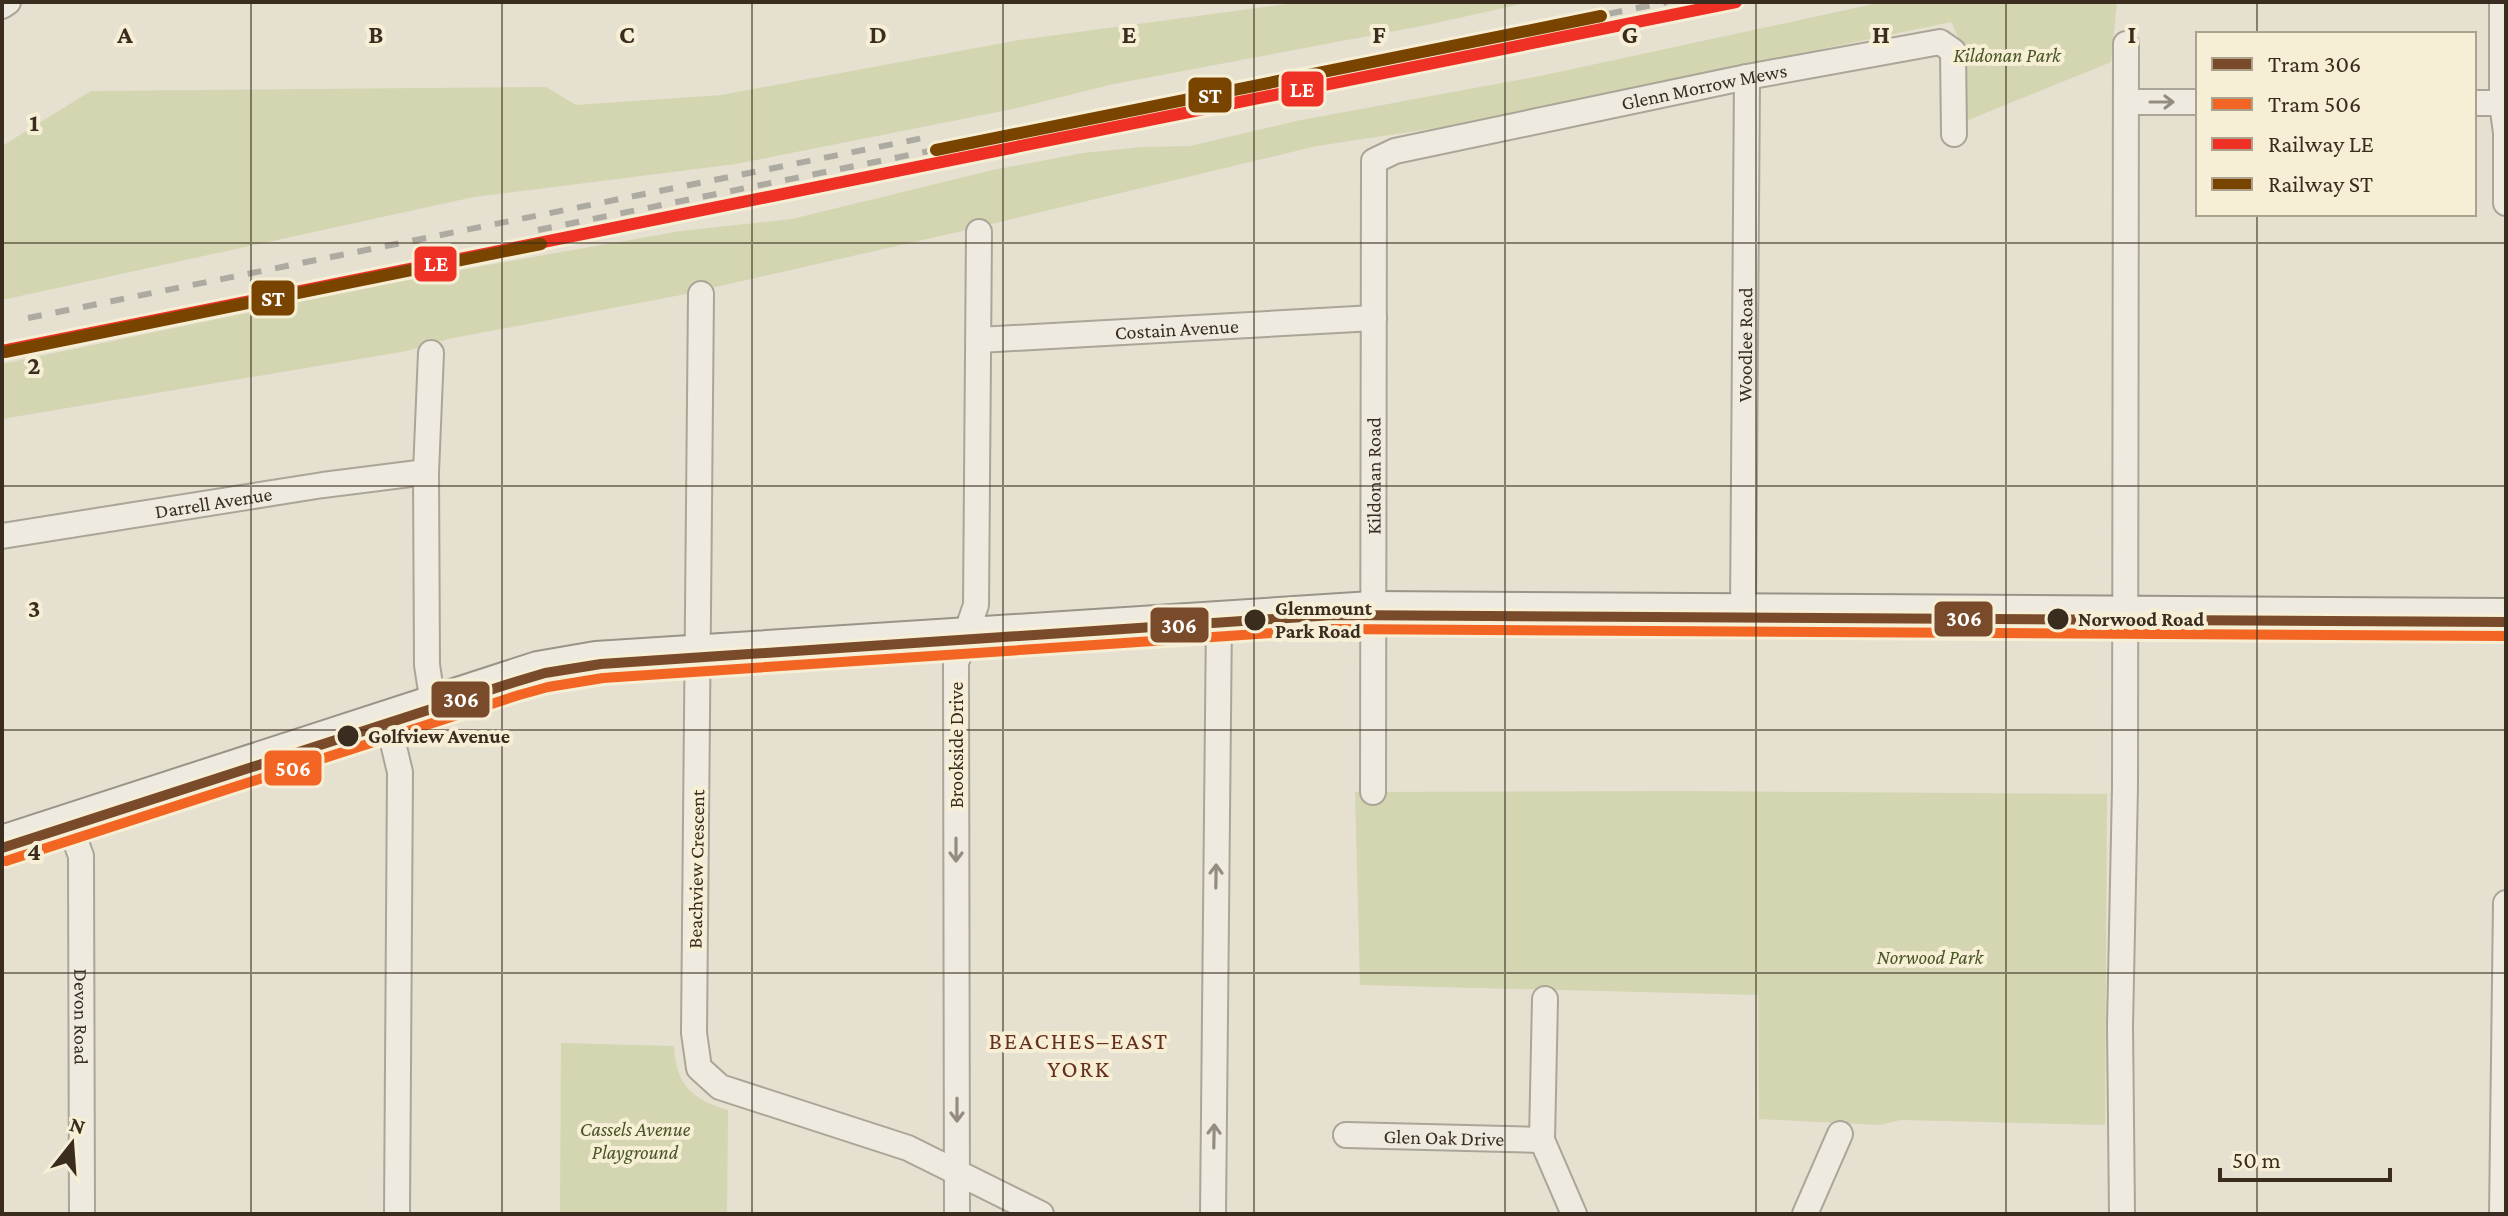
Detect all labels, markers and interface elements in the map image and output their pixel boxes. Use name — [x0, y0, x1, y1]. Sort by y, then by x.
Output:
text: A — [116, 20, 133, 49]
text: B — [368, 20, 384, 49]
text: C — [619, 20, 635, 49]
text: D — [869, 20, 887, 49]
text: E — [1122, 20, 1137, 49]
text: F — [1372, 20, 1386, 49]
text: G — [1622, 20, 1638, 49]
text: H — [1872, 20, 1890, 49]
text: I — [2128, 20, 2136, 49]
legend — [2196, 32, 2476, 216]
park label: Kildonan Park — [1953, 44, 2062, 66]
text: Tram 306 — [2268, 50, 2361, 77]
street label: Glenn Morrow Mews — [1619, 59, 1789, 114]
line badge: LE — [1280, 70, 1325, 108]
line badge: ST — [1187, 76, 1233, 114]
text: LE — [1290, 77, 1315, 102]
text: ST — [1198, 83, 1222, 108]
text: Tram 506 — [2268, 90, 2361, 117]
one-way arrow — [2148, 94, 2175, 110]
text: 1 — [29, 108, 39, 137]
text: Railway LE — [2268, 130, 2374, 157]
text: Railway ST — [2268, 170, 2373, 197]
line badge: LE — [413, 245, 458, 283]
text: LE — [424, 251, 449, 276]
line badge: ST — [250, 279, 296, 317]
text: ST — [261, 286, 285, 311]
street label: Woodlee Road — [1734, 287, 1756, 403]
street label: Costain Avenue — [1114, 315, 1239, 343]
text: 2 — [27, 351, 41, 380]
street label: Kildonan Road — [1362, 417, 1385, 535]
street label: Darrell Avenue — [153, 482, 274, 523]
text: 3 — [28, 594, 40, 623]
place label: Glenmount Park Road — [1275, 597, 1373, 642]
line badge: 306 — [1933, 600, 1994, 638]
line badge: 306 — [1149, 606, 1210, 644]
text: 306 — [1946, 606, 1982, 631]
marker: Norwood Road — [2045, 606, 2071, 632]
marker: Glenmount Park Road — [1242, 607, 1268, 633]
place label: Norwood Road — [2078, 608, 2204, 630]
text: 306 — [1161, 613, 1197, 638]
line badge: 306 — [430, 680, 491, 719]
street label: Brookside Drive — [945, 682, 967, 808]
text: 306 — [443, 687, 479, 712]
marker: Golfview Avenue — [335, 723, 361, 749]
place label: Golfview Avenue — [368, 725, 510, 747]
line badge: 506 — [263, 749, 323, 787]
text: 506 — [275, 756, 311, 781]
street label: Beachview Crescent — [684, 789, 708, 949]
one-way arrow — [948, 836, 964, 863]
text: 4 — [27, 837, 41, 866]
one-way arrow — [1208, 863, 1224, 890]
park label: Norwood Park — [1877, 946, 1985, 968]
street label: Devon Road — [70, 969, 93, 1065]
district label: BEACHES–EAST YORK — [989, 1027, 1169, 1082]
one-way arrow — [949, 1096, 965, 1123]
north arrow — [32, 1104, 112, 1184]
text: N — [67, 1111, 89, 1139]
park label: Cassels Avenue Playground — [580, 1118, 691, 1164]
one-way arrow — [1206, 1123, 1222, 1150]
street label: Glen Oak Drive — [1383, 1125, 1505, 1150]
scale bar — [2220, 1132, 2390, 1182]
text: 50 m — [2232, 1146, 2281, 1173]

